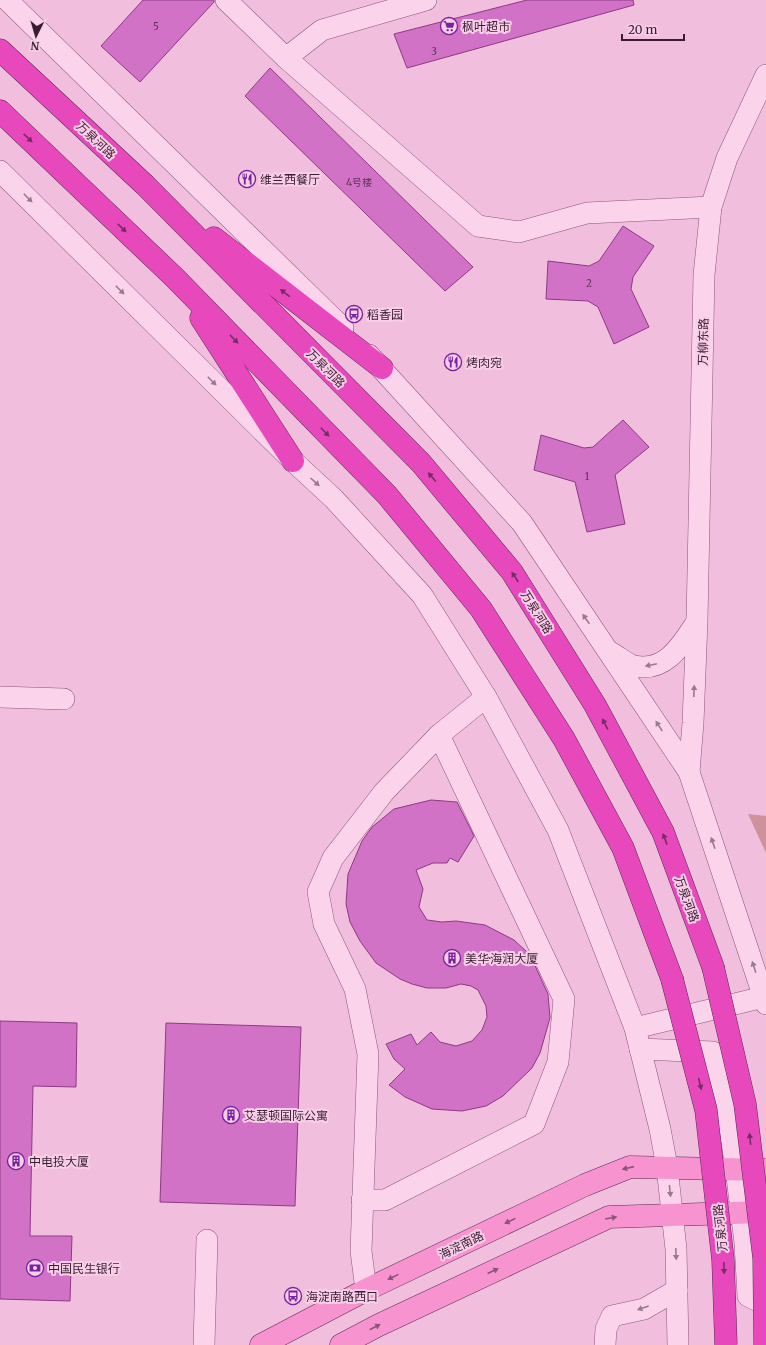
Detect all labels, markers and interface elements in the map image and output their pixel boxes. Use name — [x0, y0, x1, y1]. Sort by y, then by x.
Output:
north arrow — [16, 16, 56, 56]
supermarket icon: 枫叶超市 — [439, 16, 459, 36]
scale bar — [622, 16, 684, 42]
place label: 枫叶超市 — [462, 19, 510, 34]
house number: 5 — [153, 20, 159, 33]
text: 20 m — [628, 22, 657, 37]
text: N — [30, 39, 40, 53]
house number: 3 — [431, 45, 437, 58]
street label: 万泉河路 — [73, 118, 119, 162]
one-way arrow — [23, 133, 33, 143]
restaurant icon: 维兰西餐厅 — [237, 169, 257, 189]
place label: 维兰西餐厅 — [260, 172, 320, 187]
house number: 4号楼 — [346, 176, 372, 189]
one-way arrow — [23, 193, 33, 203]
one-way arrow — [117, 223, 127, 233]
house number: 2 — [586, 277, 592, 290]
one-way arrow — [115, 285, 125, 295]
one-way arrow — [279, 289, 290, 298]
bus stop icon: 稻香园 — [344, 304, 364, 324]
place label: 稻香园 — [367, 307, 403, 322]
street label: 万柳东路 — [695, 318, 711, 366]
one-way arrow — [229, 334, 239, 344]
street label: 万泉河路 — [304, 346, 348, 390]
restaurant icon: 烤肉宛 — [443, 352, 463, 372]
place label: 烤肉宛 — [466, 355, 502, 370]
one-way arrow — [207, 377, 217, 386]
one-way arrow — [320, 427, 330, 437]
house number: 1 — [585, 470, 590, 483]
one-way arrow — [428, 472, 437, 482]
one-way arrow — [311, 477, 320, 486]
one-way arrow — [511, 572, 519, 582]
street label: 万泉河路 — [518, 588, 556, 636]
one-way arrow — [582, 613, 590, 624]
one-way arrow — [645, 662, 657, 668]
one-way arrow — [691, 684, 697, 697]
one-way arrow — [602, 718, 608, 730]
one-way arrow — [655, 721, 663, 732]
one-way arrow — [662, 832, 668, 844]
one-way arrow — [710, 837, 716, 849]
street label: 万泉河路 — [672, 874, 702, 924]
building icon: 美华·海润大厦 — [442, 948, 462, 968]
place label: 美华·海润大厦 — [465, 951, 538, 966]
one-way arrow — [751, 960, 757, 972]
one-way arrow — [697, 1078, 703, 1091]
building icon: 艾瑟顿国际公寓 — [221, 1105, 241, 1125]
place label: 艾瑟顿国际公寓 — [244, 1108, 328, 1123]
one-way arrow — [746, 1133, 753, 1145]
building icon: 中电投大厦 — [6, 1151, 26, 1171]
place label: 中电投大厦 — [29, 1154, 89, 1169]
one-way arrow — [622, 1166, 635, 1172]
one-way arrow — [666, 1185, 673, 1197]
street label: 万泉河路 — [710, 1203, 730, 1253]
one-way arrow — [605, 1215, 617, 1221]
one-way arrow — [504, 1218, 516, 1224]
street label: 海淀南路 — [436, 1228, 486, 1262]
one-way arrow — [673, 1248, 679, 1261]
bank icon: 中国民生银行 — [25, 1258, 45, 1278]
place label: 中国民生银行 — [48, 1261, 120, 1276]
one-way arrow — [720, 1262, 727, 1274]
one-way arrow — [487, 1268, 499, 1274]
one-way arrow — [387, 1274, 399, 1280]
bus stop icon: 海淀南路西口 — [283, 1286, 303, 1306]
place label: 海淀南路西口 — [306, 1289, 378, 1304]
one-way arrow — [636, 1306, 648, 1312]
one-way arrow — [370, 1324, 381, 1330]

